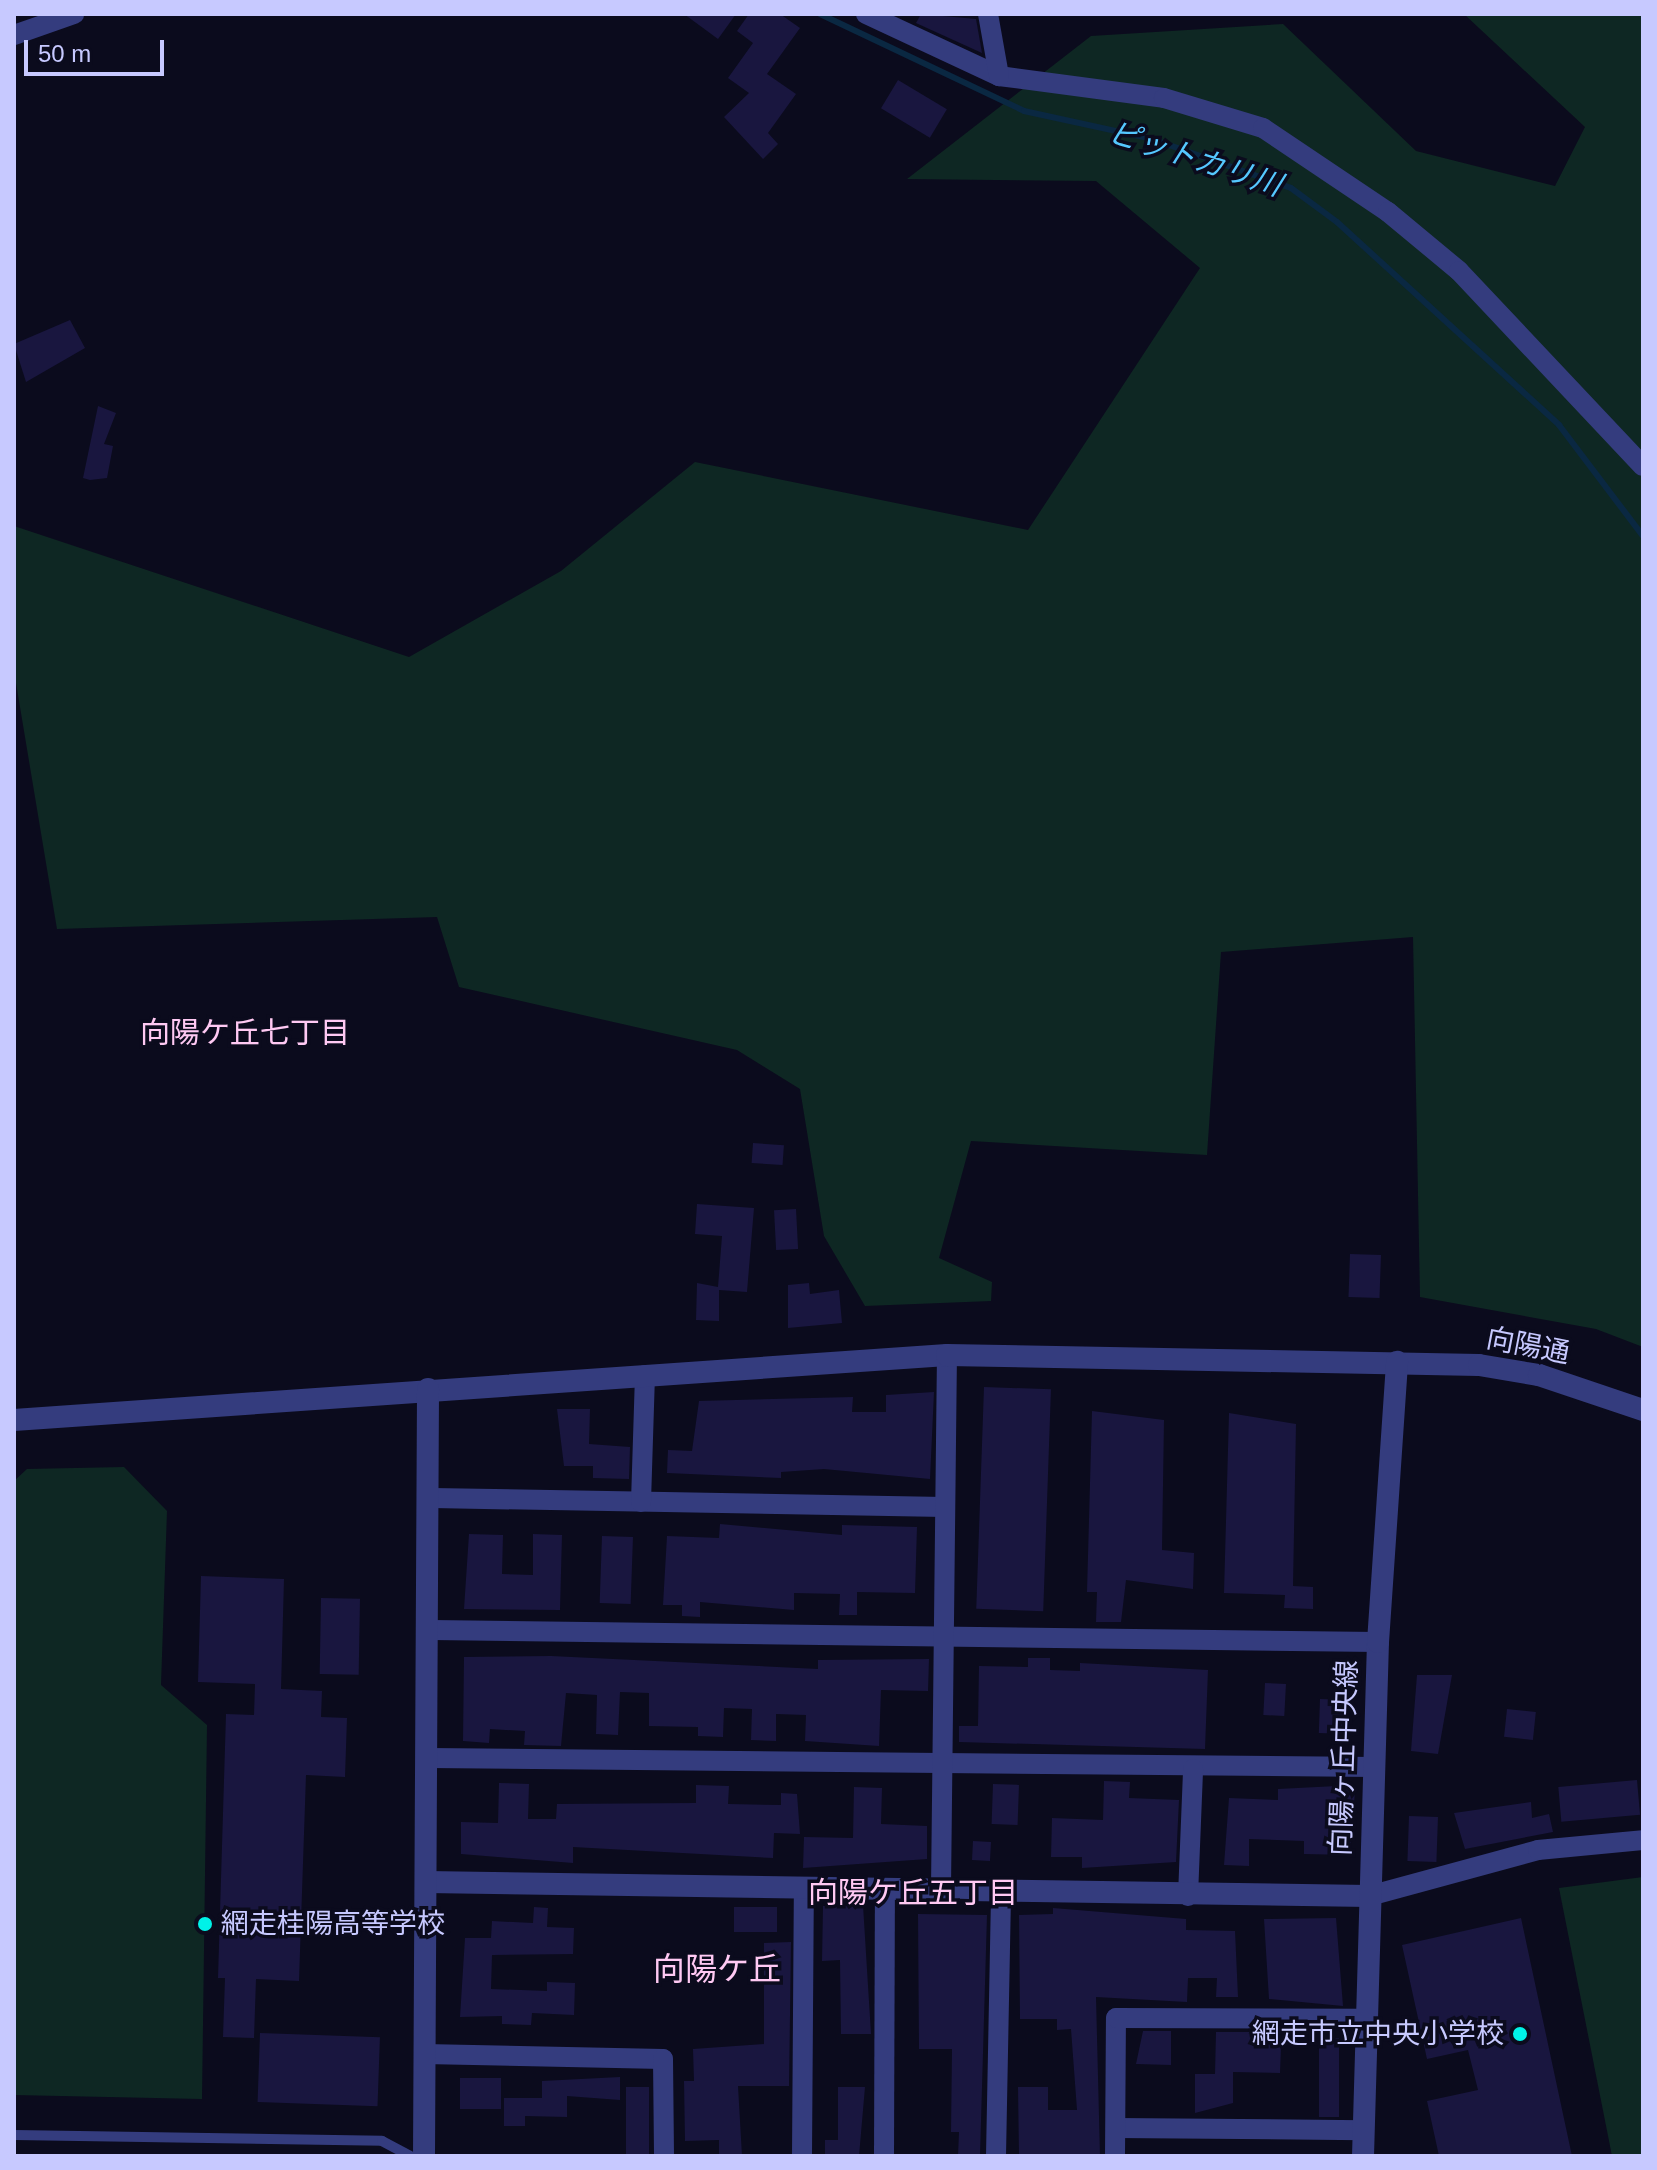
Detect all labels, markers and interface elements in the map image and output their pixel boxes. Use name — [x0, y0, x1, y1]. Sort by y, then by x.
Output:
scale bar — [28, 24, 168, 74]
text: 50 m — [38, 40, 91, 67]
water label: ピットカリ川 — [1104, 114, 1286, 204]
district label: 向陽ケ丘七丁目 — [140, 1015, 350, 1051]
street label: 向陽通 — [1484, 1321, 1572, 1371]
street label: 向陽ヶ丘中央線 — [1324, 1659, 1364, 1857]
district label: 向陽ケ丘五丁目 — [808, 1875, 1018, 1911]
place label: 網走桂陽高等学校 — [221, 1907, 445, 1941]
marker: 網走桂陽高等学校 — [196, 1915, 214, 1933]
district label: 向陽ケ丘 — [653, 1950, 781, 1988]
place label: 網走市立中央小学校 — [1252, 2017, 1504, 2051]
marker: 網走市立中央小学校 — [1511, 2025, 1529, 2043]

